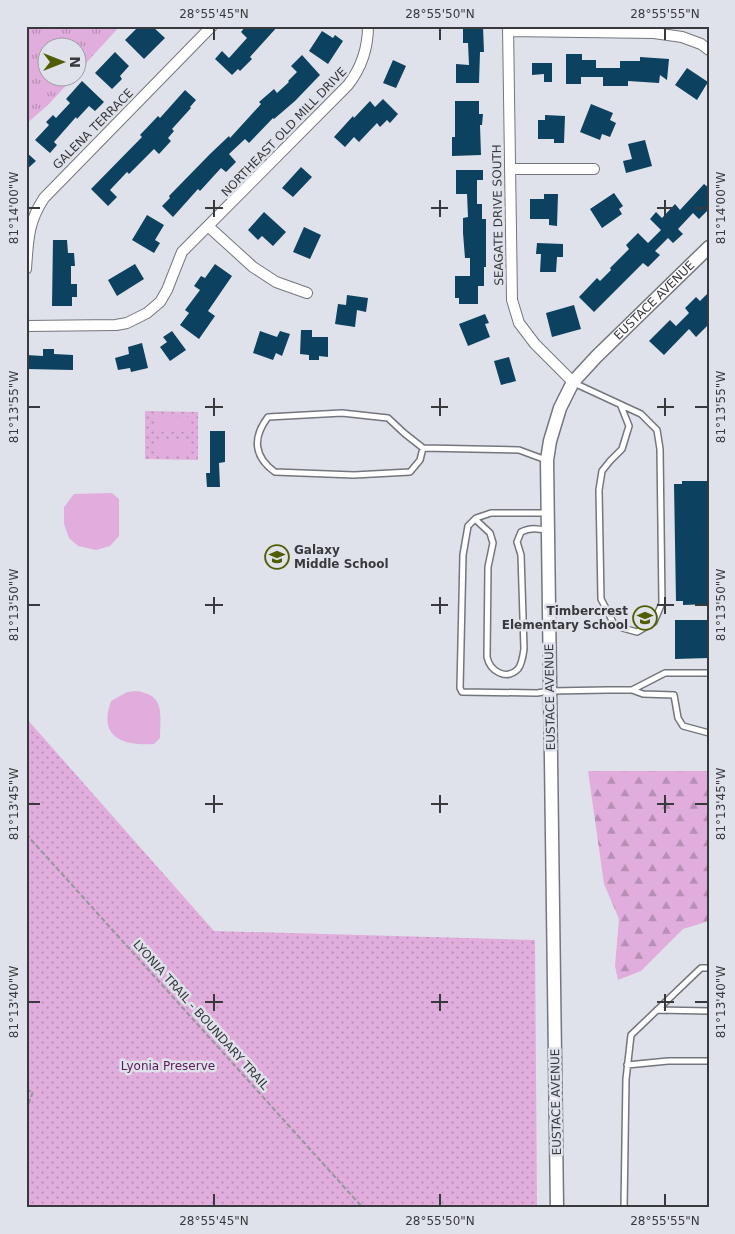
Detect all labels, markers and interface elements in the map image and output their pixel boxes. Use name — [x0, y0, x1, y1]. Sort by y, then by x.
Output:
text: 28°55'45"N — [179, 7, 249, 21]
text: 28°55'50"N — [405, 7, 475, 21]
text: 28°55'55"N — [630, 7, 700, 21]
north arrow — [38, 38, 88, 88]
text: N — [67, 56, 83, 68]
street label: NORTHEAST OLD MILL DRIVE — [219, 65, 349, 199]
street label: GALENA TERRACE — [50, 86, 136, 172]
street label: SEAGATE DRIVE SOUTH — [490, 144, 506, 286]
text: 81°14'00"W — [7, 172, 21, 244]
text: 81°14'00"W — [714, 172, 728, 244]
street label: EUSTACE AVENUE — [611, 258, 697, 343]
text: 81°13'55"W — [7, 371, 21, 443]
text: 81°13'55"W — [714, 371, 728, 443]
place label: Galaxy Middle School — [294, 543, 389, 571]
school or university icon: Galaxy Middle School — [264, 544, 290, 570]
text: 81°13'50"W — [7, 569, 21, 641]
text: 81°13'50"W — [714, 569, 728, 641]
place label: Timbercrest Elementary School — [502, 604, 628, 632]
school or university icon: Timbercrest Elementary School — [632, 605, 658, 631]
street label: EUSTACE AVENUE — [542, 644, 558, 750]
text: 81°13'45"W — [7, 768, 21, 840]
text: 81°13'45"W — [714, 768, 728, 840]
street label: LYONIA TRAIL - BOUNDARY TRAIL — [130, 937, 272, 1093]
text: 81°13'40"W — [7, 966, 21, 1038]
text: 81°13'40"W — [714, 966, 728, 1038]
street label: EUSTACE AVENUE — [548, 1049, 564, 1155]
park label: Lyonia Preserve — [121, 1059, 215, 1073]
text: 28°55'45"N — [179, 1214, 249, 1228]
text: 28°55'50"N — [405, 1214, 475, 1228]
text: 28°55'55"N — [630, 1214, 700, 1228]

